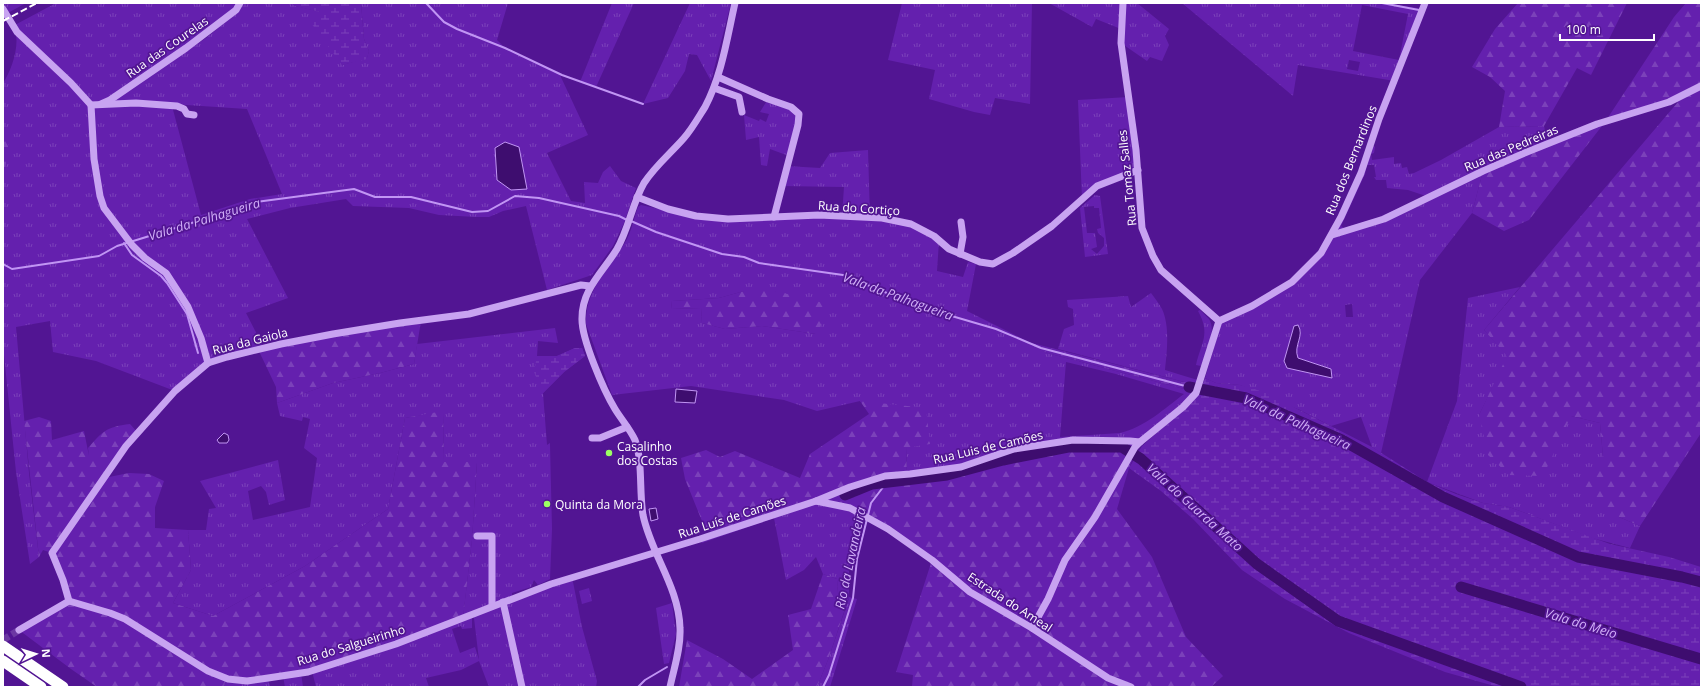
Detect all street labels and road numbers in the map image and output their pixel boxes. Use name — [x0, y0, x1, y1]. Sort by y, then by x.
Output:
street label: Rua das Courelas — [123, 12, 212, 82]
street label: Rua dos Bernardinos — [1321, 102, 1381, 217]
street label: Rua das Pedreiras — [1461, 120, 1561, 175]
street label: Rua Tomaz Salles — [1113, 129, 1141, 227]
street label: Rua do Cortiço — [817, 197, 901, 219]
street label: Rua da Gaiola — [211, 323, 289, 359]
street label: Rua Luis de Camões — [931, 426, 1045, 468]
street label: Rua Luís de Camões — [676, 491, 788, 542]
street label: Estrada do Ameal — [964, 568, 1056, 636]
street label: Rua do Salgueirinho — [295, 620, 407, 670]

